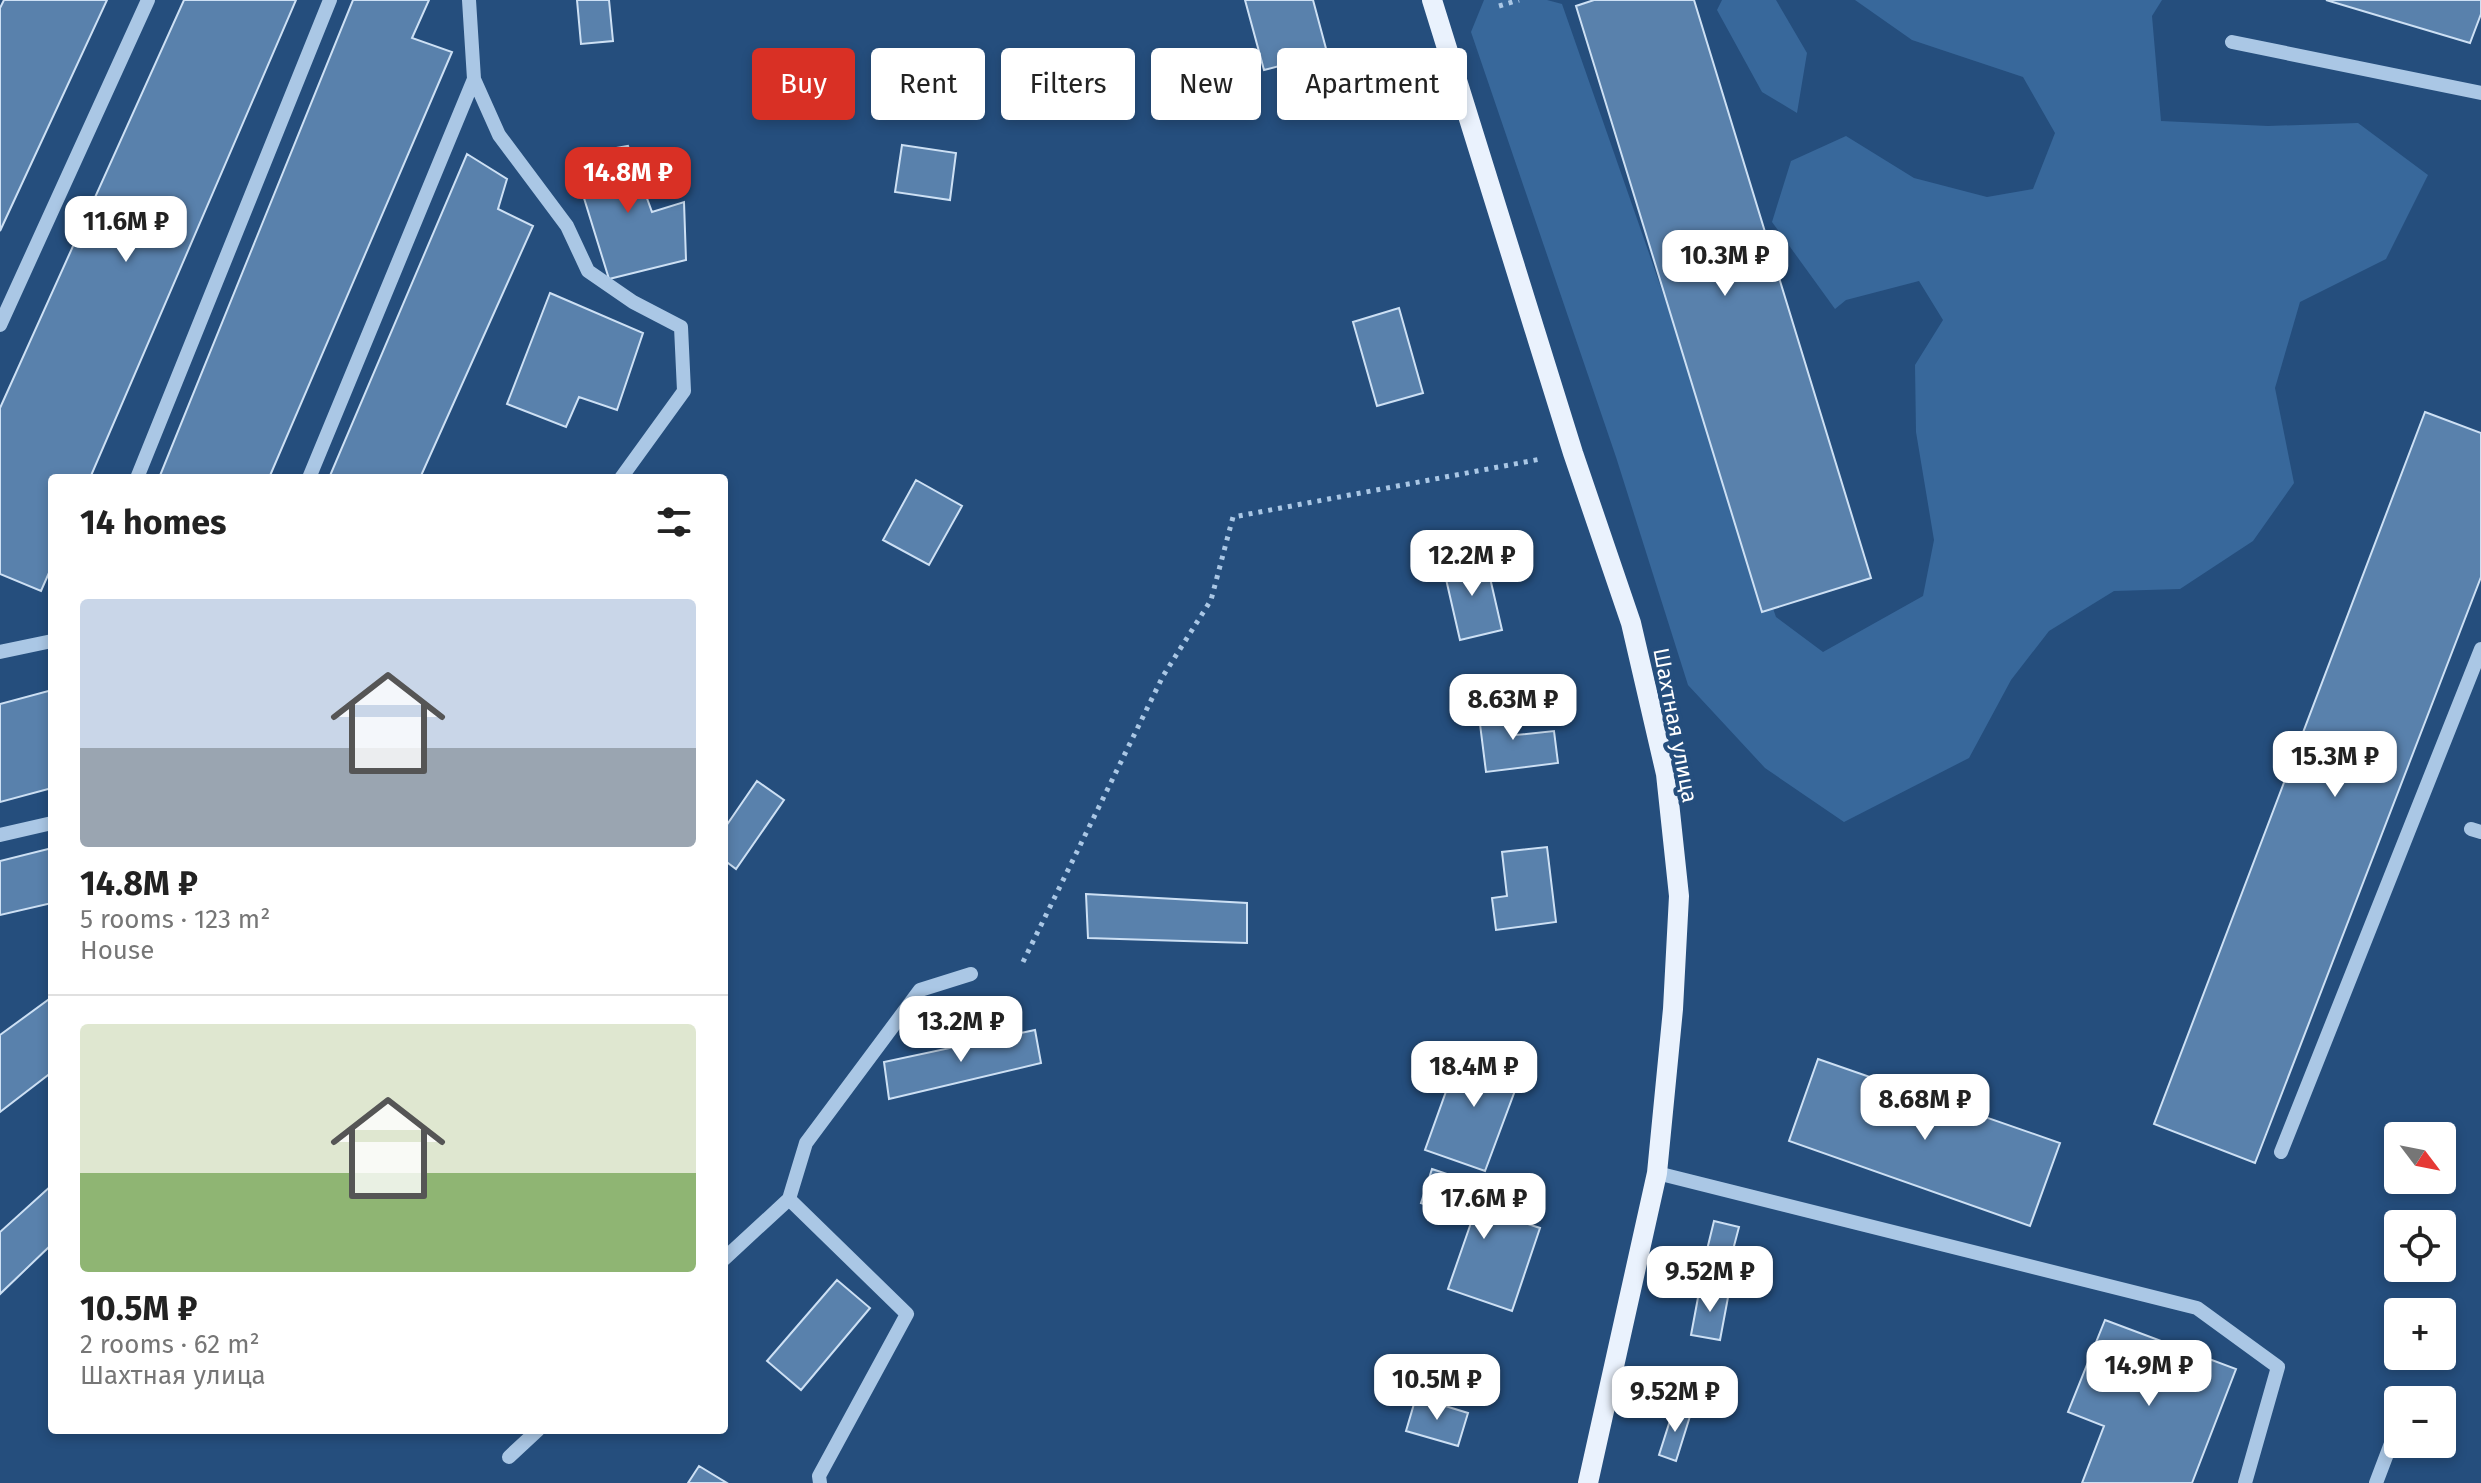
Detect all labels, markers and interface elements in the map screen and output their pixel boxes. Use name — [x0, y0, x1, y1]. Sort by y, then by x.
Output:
chip: Buy — [752, 48, 855, 120]
chip: Rent — [871, 48, 985, 120]
chip: Filters — [1001, 48, 1135, 120]
chip: New — [1151, 48, 1261, 120]
chip: Apartment — [1277, 48, 1467, 120]
pin: 14.8M ₽ — [554, 147, 702, 215]
text: 14.8M ₽ — [583, 157, 673, 188]
pin: 11.6M ₽ — [52, 196, 200, 264]
text: 11.6M ₽ — [83, 206, 169, 237]
pin: 10.3M ₽ — [1651, 230, 1799, 298]
text: 10.3M ₽ — [1680, 240, 1770, 271]
icon: filters — [652, 500, 696, 544]
text: 14 homes — [80, 502, 226, 543]
pin: 12.2M ₽ — [1398, 530, 1546, 598]
text: 12.2M ₽ — [1428, 540, 1516, 571]
street label: Шахтная улица — [1647, 645, 1704, 805]
icon: home — [316, 651, 460, 795]
pin: 8.63M ₽ — [1439, 674, 1587, 742]
text: 8.63M ₽ — [1467, 684, 1559, 715]
pin: 15.3M ₽ — [2261, 731, 2409, 799]
text: 15.3M ₽ — [2291, 741, 2379, 772]
text: 14.8M ₽ — [80, 863, 198, 904]
text: 5 rooms · 123 m² — [80, 904, 270, 935]
text: House — [80, 935, 154, 966]
pin: 13.2M ₽ — [887, 996, 1035, 1064]
text: 13.2M ₽ — [917, 1006, 1005, 1037]
pin: 18.4M ₽ — [1400, 1041, 1548, 1109]
text: 18.4M ₽ — [1429, 1051, 1519, 1082]
pin: 8.68M ₽ — [1851, 1074, 1999, 1142]
icon: home — [316, 1076, 460, 1220]
text: 8.68M ₽ — [1879, 1084, 1971, 1115]
north arrow — [2384, 1122, 2456, 1194]
map controls — [2384, 1122, 2456, 1458]
pin: 17.6M ₽ — [1410, 1173, 1558, 1241]
text: 17.6M ₽ — [1441, 1183, 1527, 1214]
button: locate — [2384, 1210, 2456, 1282]
pin: 9.52M ₽ — [1636, 1246, 1784, 1314]
text: 9.52M ₽ — [1665, 1256, 1755, 1287]
text: 10.5M ₽ — [80, 1288, 197, 1329]
button: + — [2384, 1298, 2456, 1370]
text: 2 rooms · 62 m² — [80, 1329, 260, 1360]
pin: 14.9M ₽ — [2075, 1340, 2223, 1408]
text: 14.9M ₽ — [2104, 1350, 2194, 1381]
pin: 10.5M ₽ — [1363, 1354, 1511, 1422]
text: Шахтная улица — [80, 1360, 266, 1391]
text: 10.5M ₽ — [1392, 1364, 1482, 1395]
pin: 9.52M ₽ — [1601, 1366, 1749, 1434]
text: 9.52M ₽ — [1630, 1376, 1720, 1407]
button: − — [2384, 1386, 2456, 1458]

